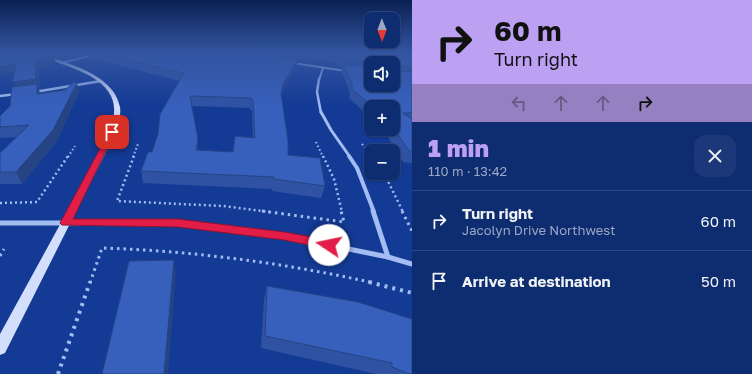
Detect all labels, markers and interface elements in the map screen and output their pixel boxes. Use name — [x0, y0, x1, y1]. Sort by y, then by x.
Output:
north arrow — [364, 12, 400, 48]
map controls — [364, 12, 400, 180]
text: 60 m — [494, 14, 561, 47]
icon: right — [428, 16, 480, 68]
text: Turn right — [494, 48, 578, 70]
button: sound — [364, 56, 400, 92]
icon: left — [508, 92, 530, 114]
icon: ahead — [550, 92, 572, 114]
icon: ahead — [592, 92, 614, 114]
icon: right — [634, 92, 656, 114]
button: + — [364, 100, 400, 136]
pin — [95, 115, 129, 149]
icon: arrive — [101, 121, 123, 143]
text: 1 min — [428, 133, 489, 162]
button: close — [694, 135, 736, 177]
button: − — [364, 144, 400, 180]
text: 110 m · 13:42 — [428, 163, 507, 179]
text: Turn right — [462, 204, 533, 222]
icon: right — [428, 210, 450, 232]
text: 60 m — [701, 212, 736, 230]
text: Jacolyn Drive Northwest — [462, 222, 615, 238]
position arrow — [308, 224, 350, 266]
icon: arrive — [428, 270, 450, 292]
text: Arrive at destination — [462, 272, 611, 290]
text: 50 m — [701, 272, 736, 290]

